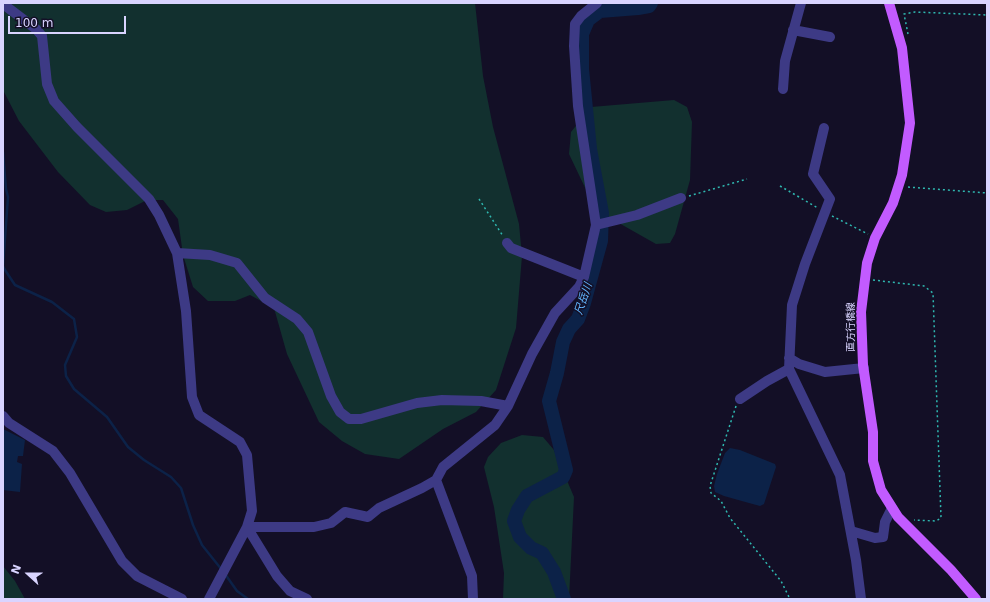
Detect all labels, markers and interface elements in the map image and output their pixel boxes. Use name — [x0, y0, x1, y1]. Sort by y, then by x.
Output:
scale bar — [10, 8, 128, 34]
text: 100 m — [15, 16, 53, 30]
water label: 尺岳川 — [573, 281, 595, 317]
street label: 直方行橋線 — [845, 302, 857, 352]
north arrow — [8, 554, 48, 594]
text: N — [9, 563, 24, 576]

